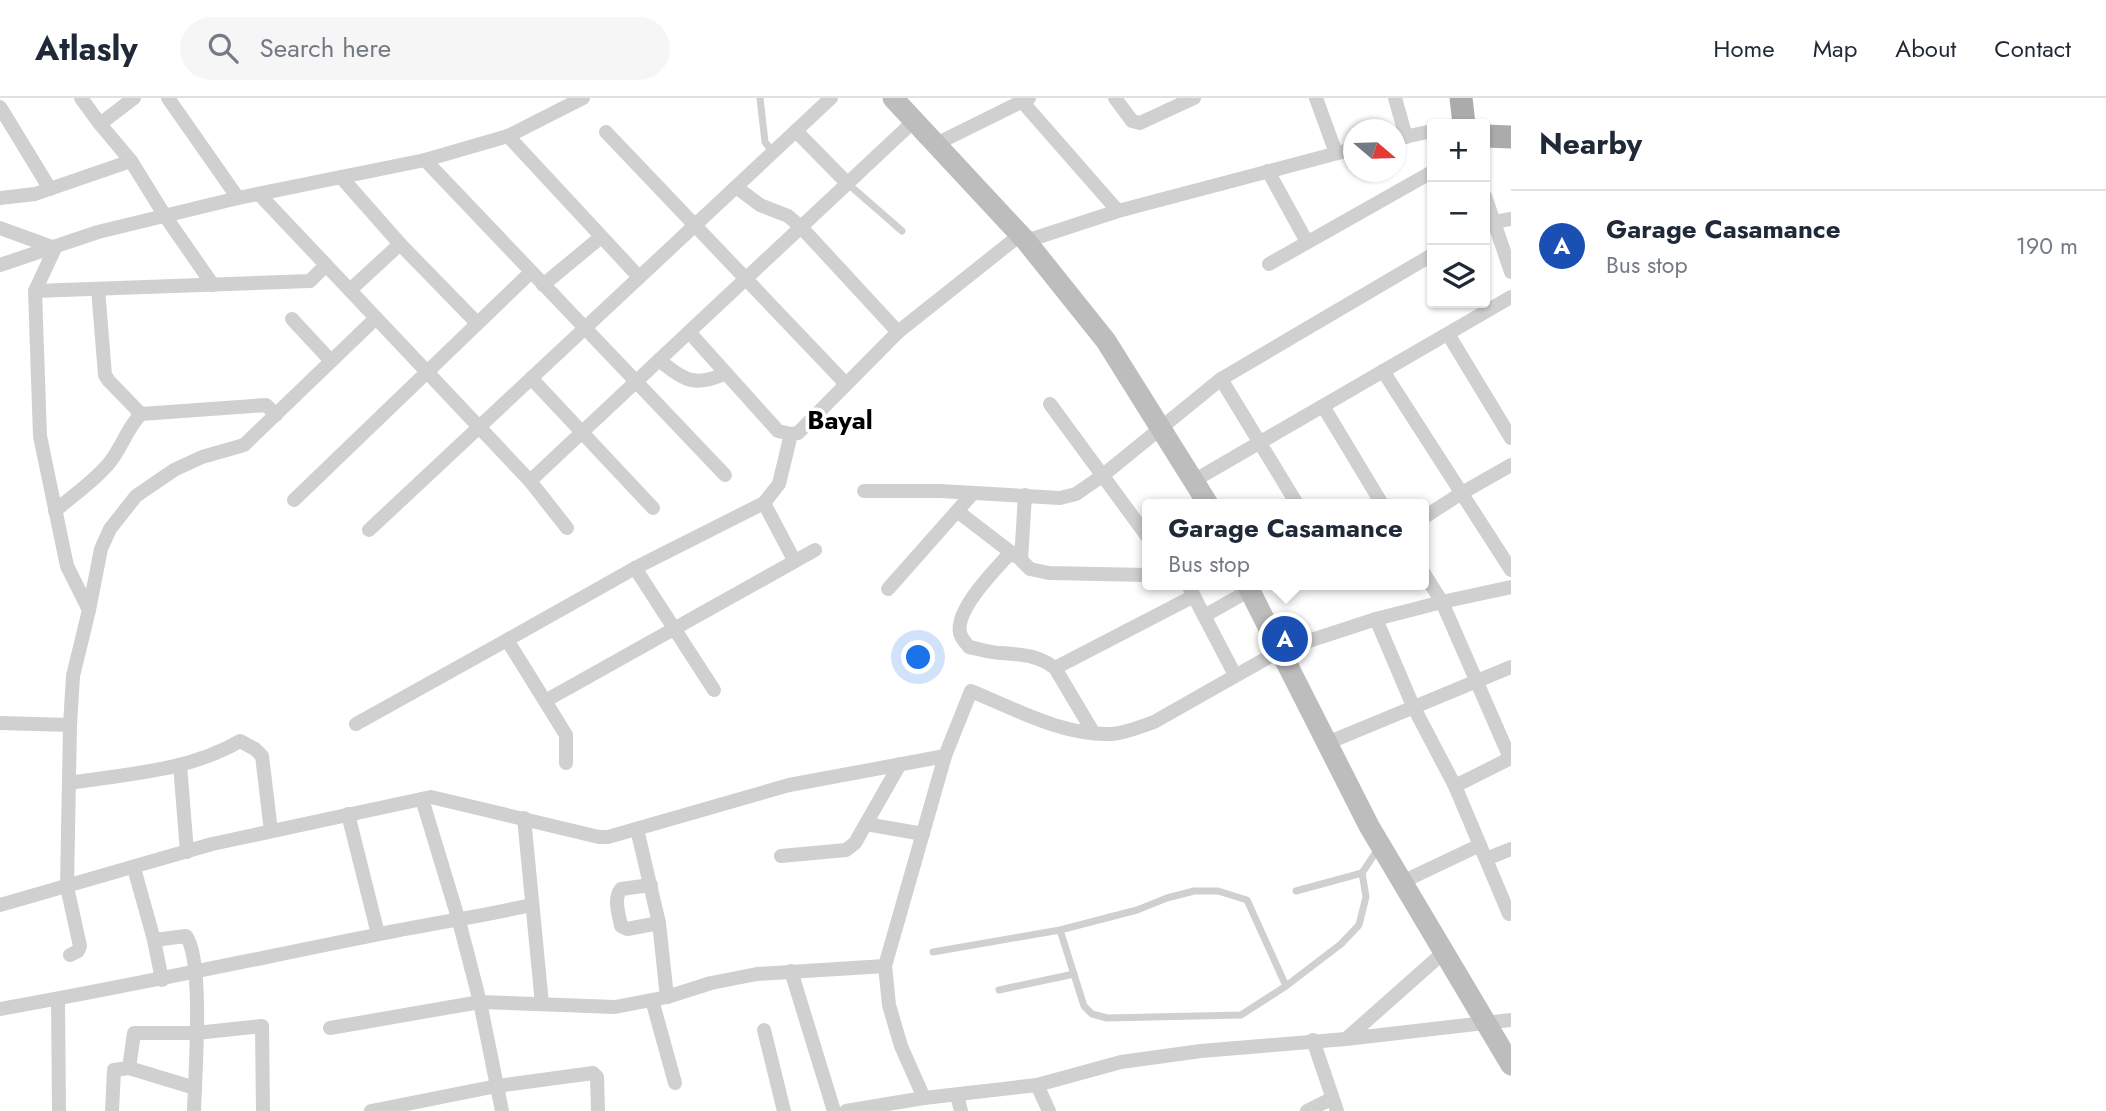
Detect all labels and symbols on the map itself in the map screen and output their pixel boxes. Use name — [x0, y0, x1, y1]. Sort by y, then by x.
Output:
north arrow — [1343, 119, 1406, 182]
district label: Bayal — [807, 401, 873, 439]
pin: A — [1262, 613, 1308, 665]
your location — [901, 640, 935, 674]

